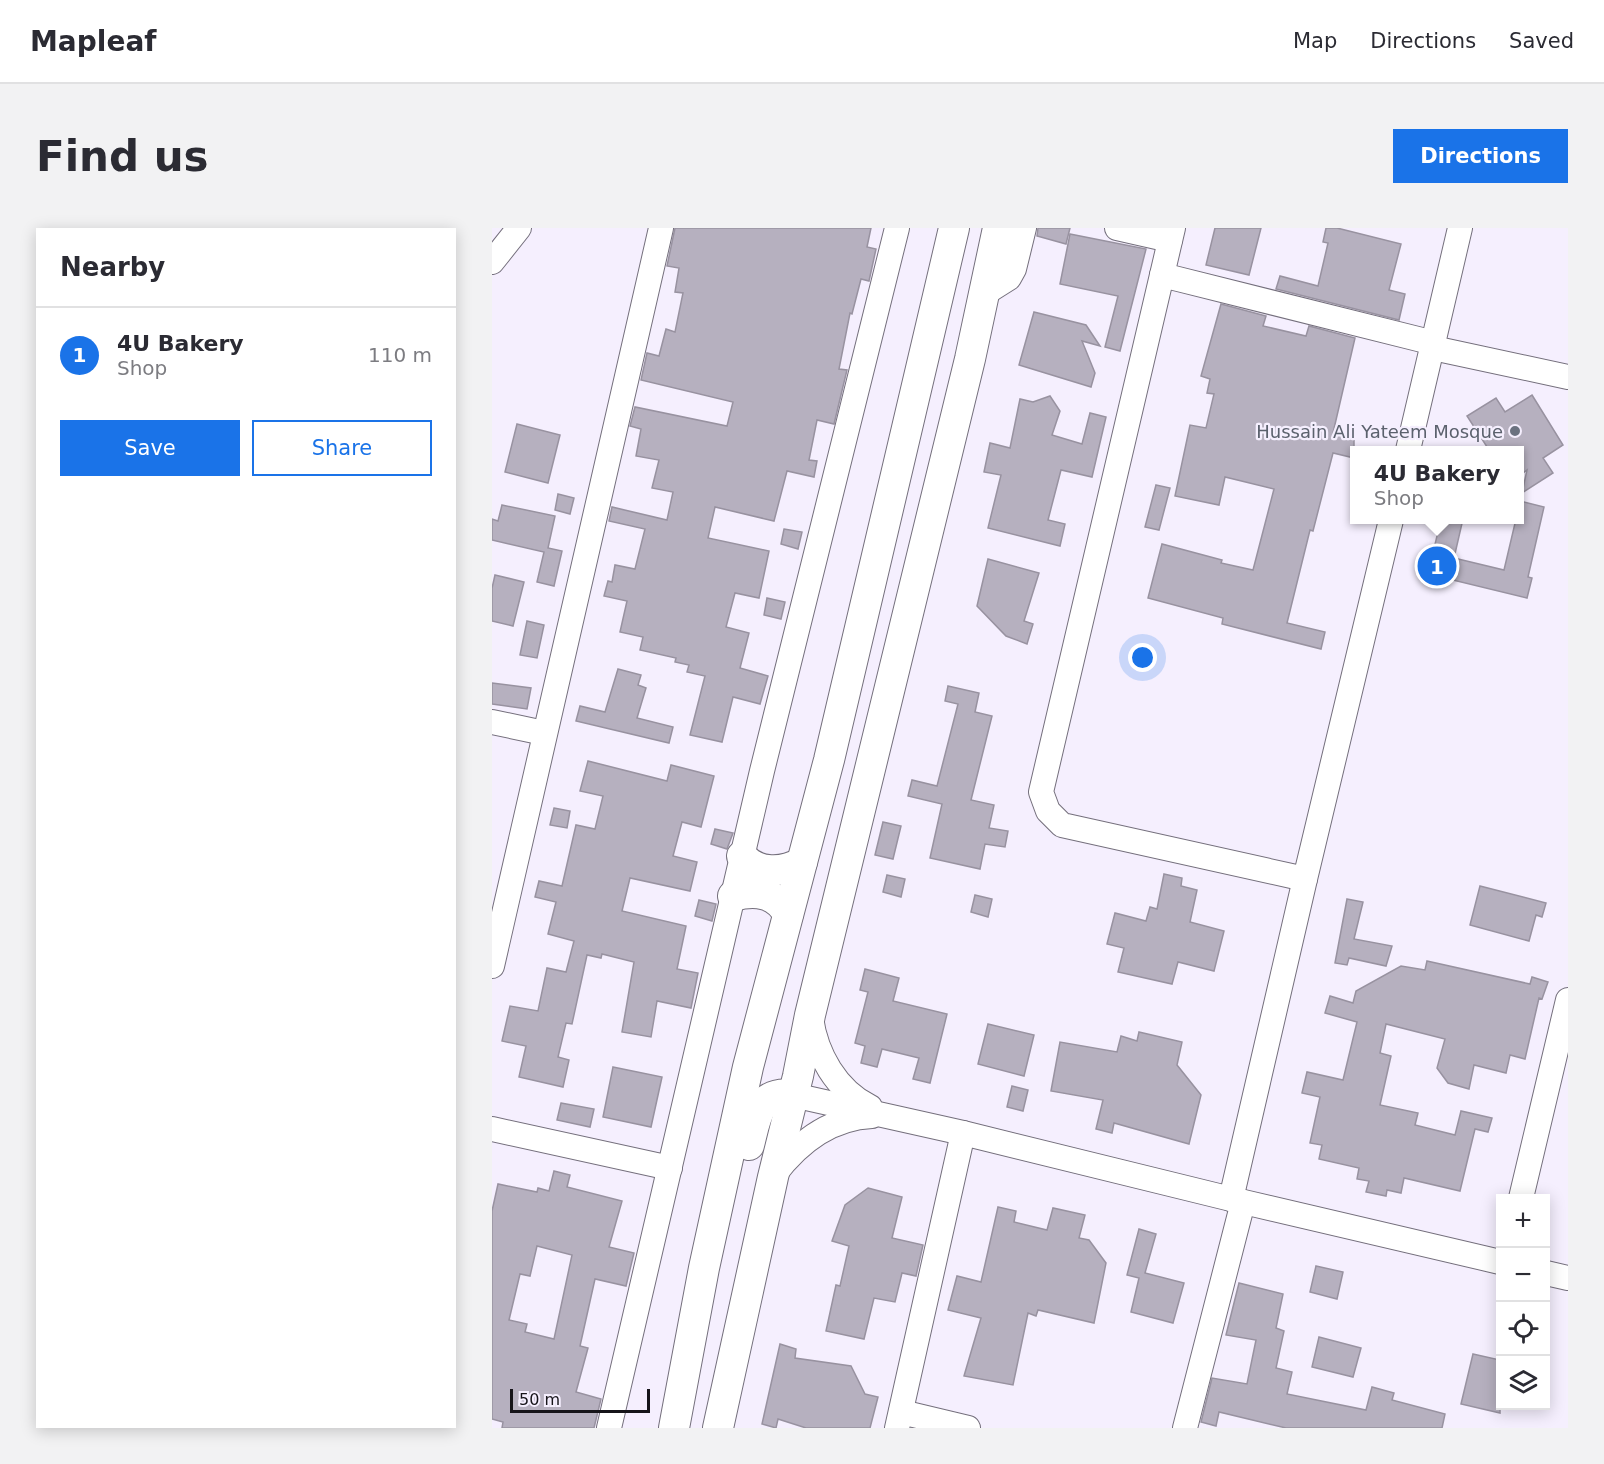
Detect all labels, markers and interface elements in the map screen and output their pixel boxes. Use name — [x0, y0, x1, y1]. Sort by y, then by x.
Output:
text: Mapleaf — [30, 25, 156, 58]
text: Map — [1293, 29, 1337, 53]
text: Directions — [1370, 29, 1476, 53]
text: Saved — [1509, 29, 1574, 53]
button: Directions — [1393, 129, 1568, 183]
text: Find us — [36, 132, 209, 181]
text: Nearby — [60, 252, 165, 282]
text: 4U Bakery — [117, 331, 244, 356]
text: 1 — [73, 343, 86, 367]
text: 110 m — [368, 343, 432, 367]
text: Shop — [117, 356, 167, 380]
button: Save — [60, 420, 240, 476]
button: Share — [252, 420, 432, 476]
place label: Hussain Ali Yateem Mosque — [1256, 421, 1503, 442]
marker: Hussain Ali Yateem Mosque — [1508, 424, 1522, 438]
popup — [1350, 446, 1524, 524]
text: 4U Bakery — [1374, 461, 1500, 486]
text: Shop — [1374, 486, 1424, 510]
pin: 1 — [1418, 544, 1456, 588]
your location — [1128, 643, 1157, 672]
map controls — [1496, 1194, 1550, 1410]
button: + — [1496, 1194, 1550, 1248]
button: − — [1496, 1248, 1550, 1302]
button: locate — [1496, 1302, 1550, 1356]
button: layers — [1496, 1356, 1550, 1410]
scale bar — [510, 1386, 650, 1414]
text: 50 m — [519, 1390, 560, 1409]

